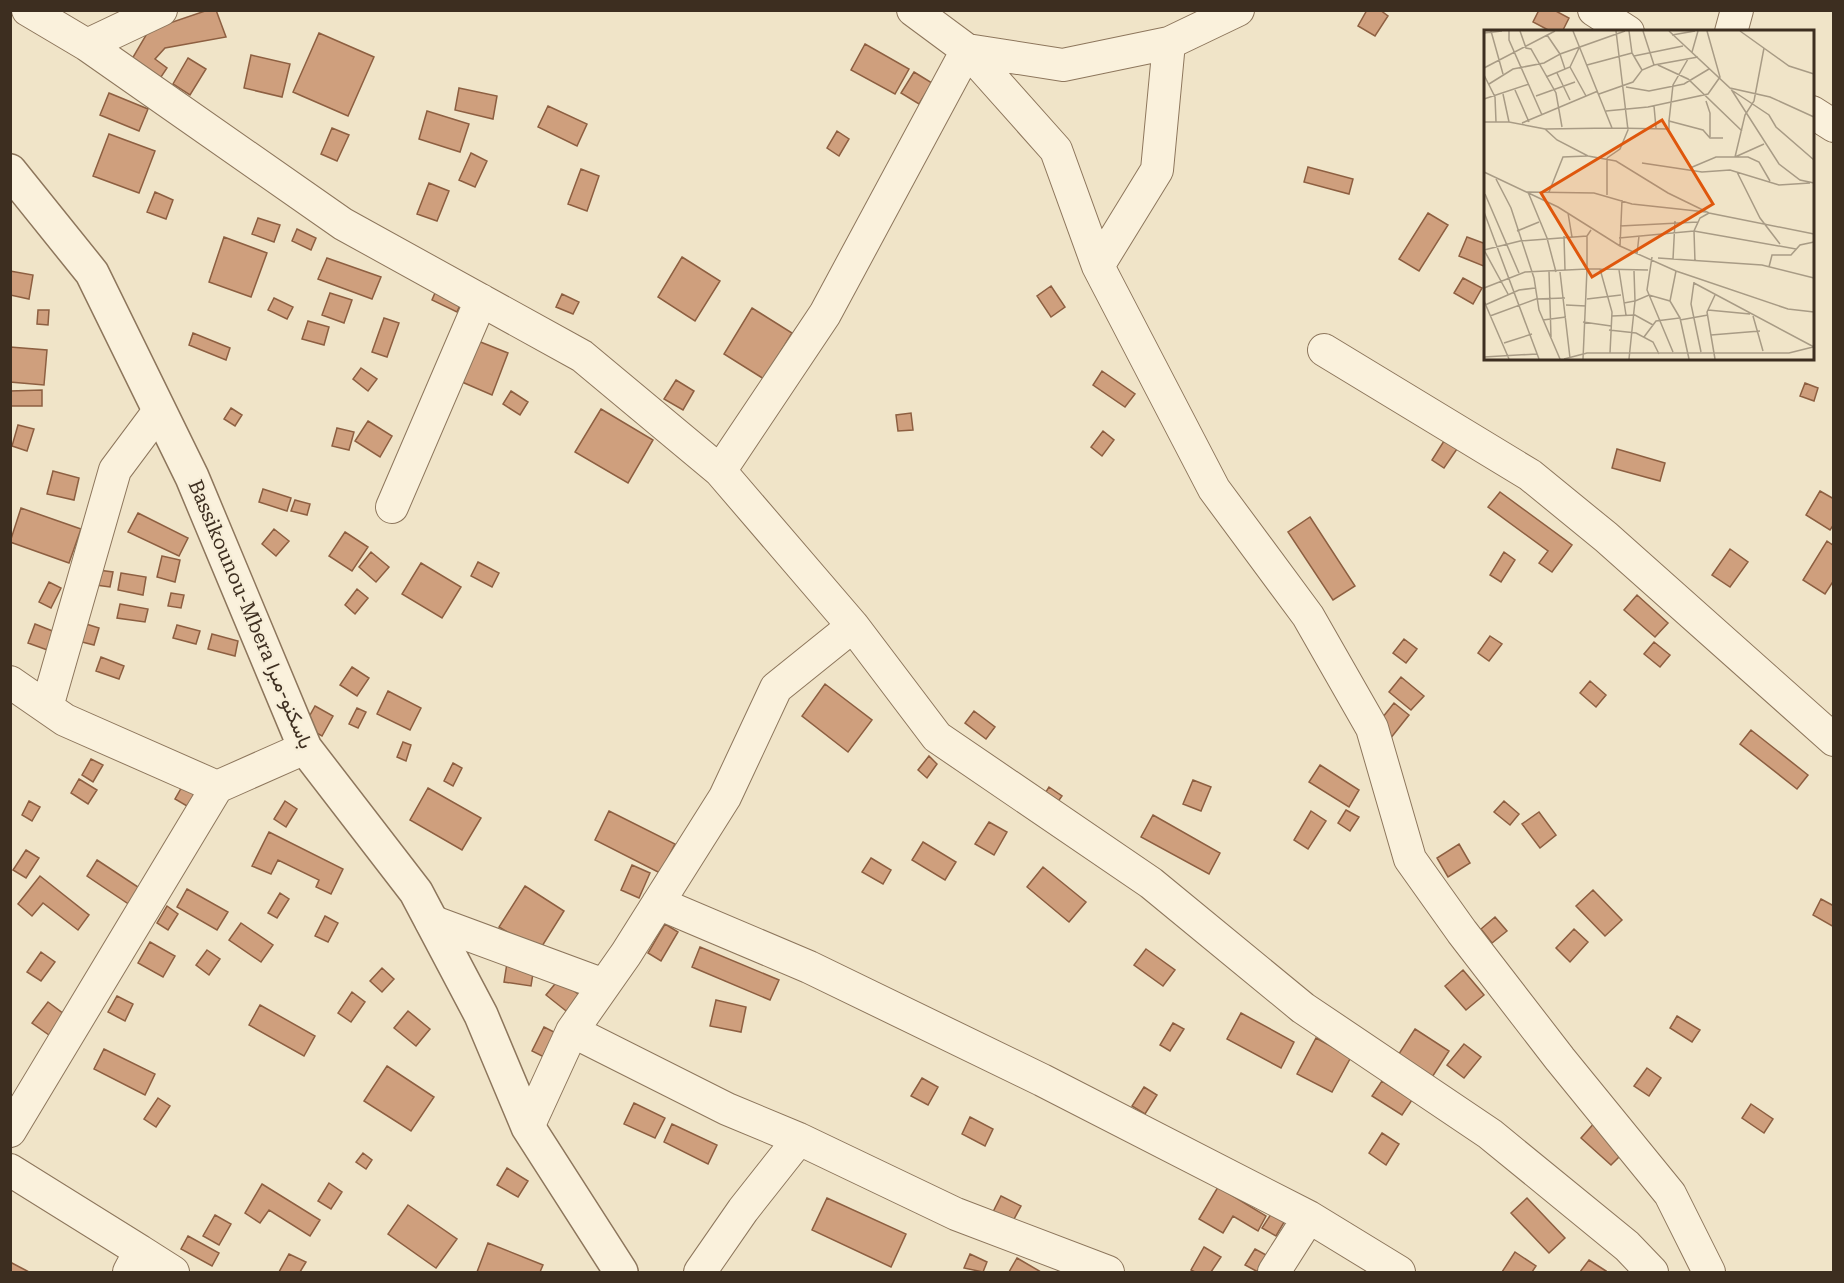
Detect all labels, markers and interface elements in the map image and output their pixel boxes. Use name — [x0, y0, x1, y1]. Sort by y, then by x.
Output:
inset map — [1484, 30, 1814, 360]
street label: Bassikounou-Mbera باسكنو-مبرا — [182, 476, 319, 752]

